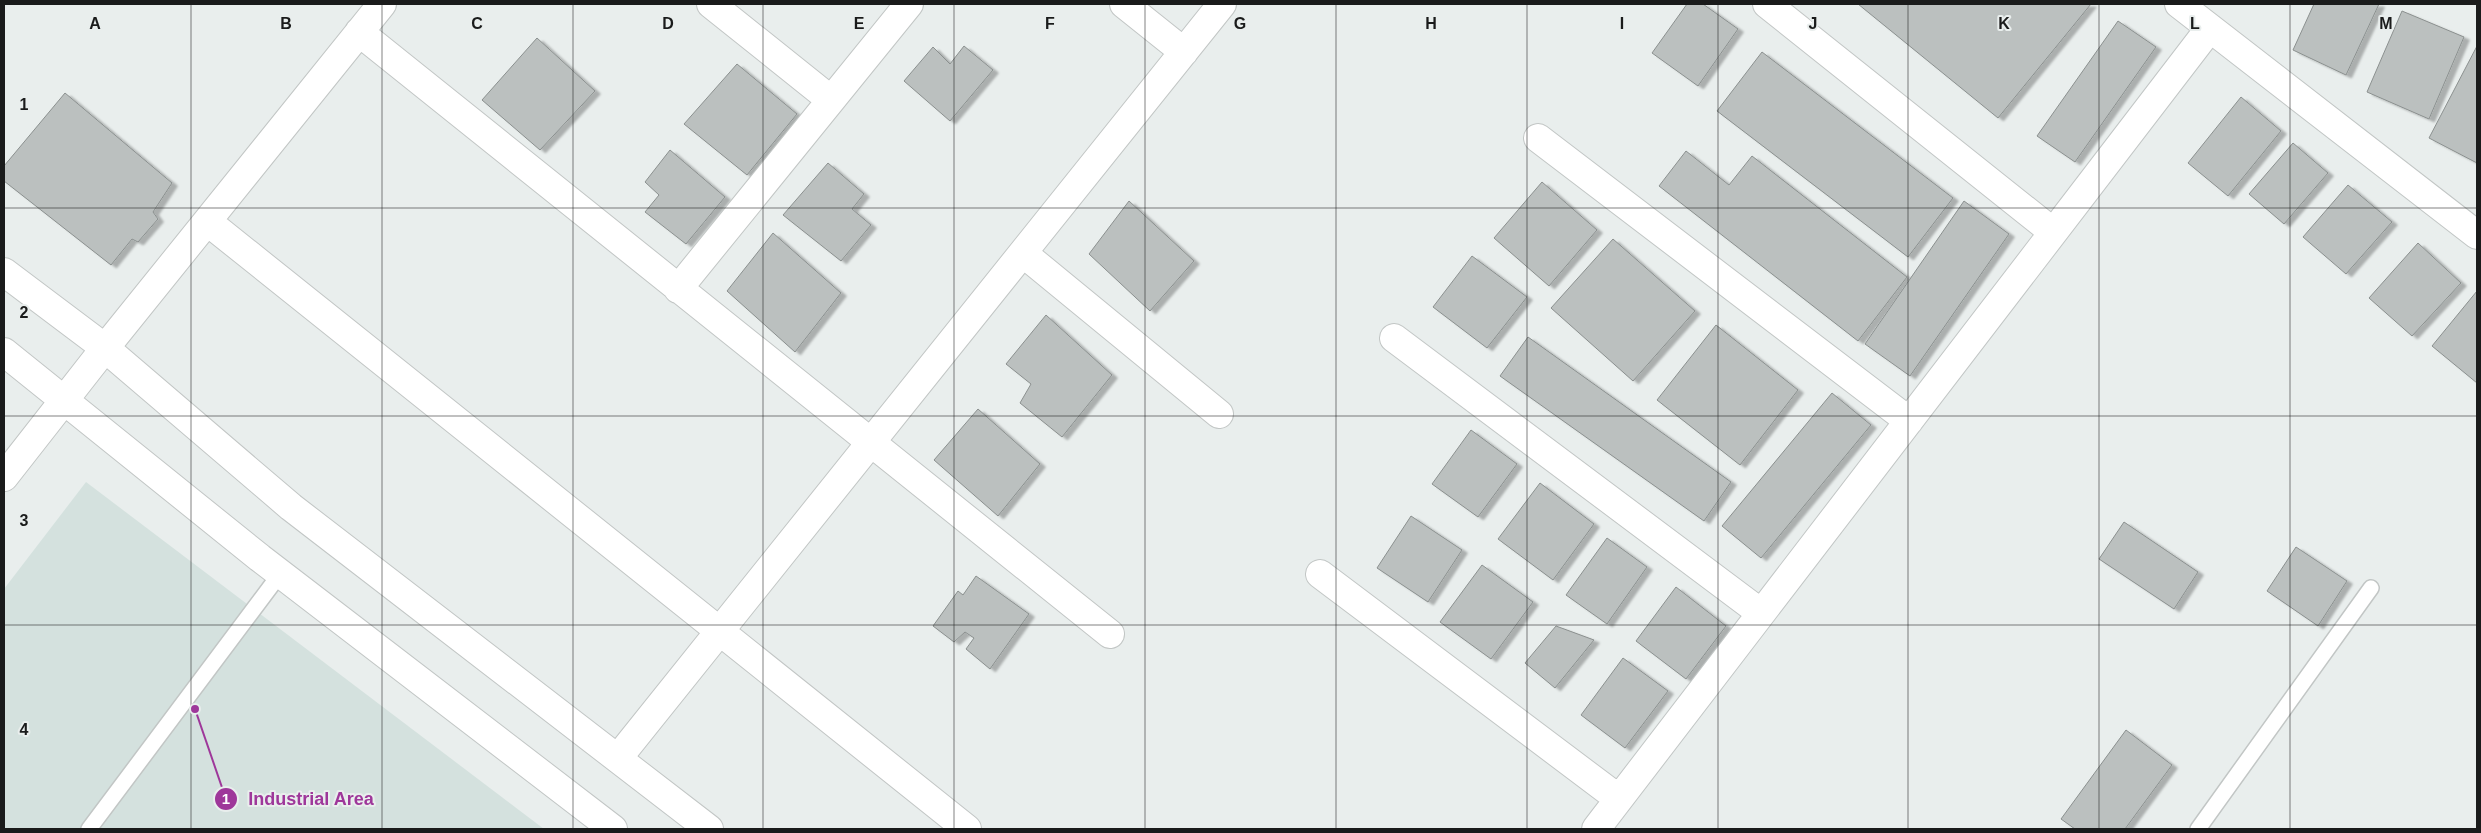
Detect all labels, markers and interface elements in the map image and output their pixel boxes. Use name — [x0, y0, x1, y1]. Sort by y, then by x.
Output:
text: A — [89, 15, 101, 32]
text: B — [280, 15, 292, 32]
text: C — [471, 15, 483, 32]
text: D — [662, 15, 674, 32]
text: E — [854, 15, 865, 32]
text: F — [1045, 15, 1055, 32]
text: G — [1234, 15, 1246, 32]
text: H — [1425, 15, 1437, 32]
text: I — [1620, 15, 1624, 32]
text: J — [1809, 15, 1817, 32]
text: K — [1998, 15, 2010, 32]
text: L — [2190, 15, 2200, 32]
text: M — [2379, 15, 2393, 32]
text: 1 — [20, 96, 29, 113]
text: 2 — [20, 304, 29, 321]
text: 3 — [20, 512, 29, 529]
text: 4 — [20, 721, 29, 738]
callout: Industrial Area — [213, 782, 384, 815]
text: Industrial Area — [248, 789, 375, 809]
text: 1 — [222, 790, 230, 807]

